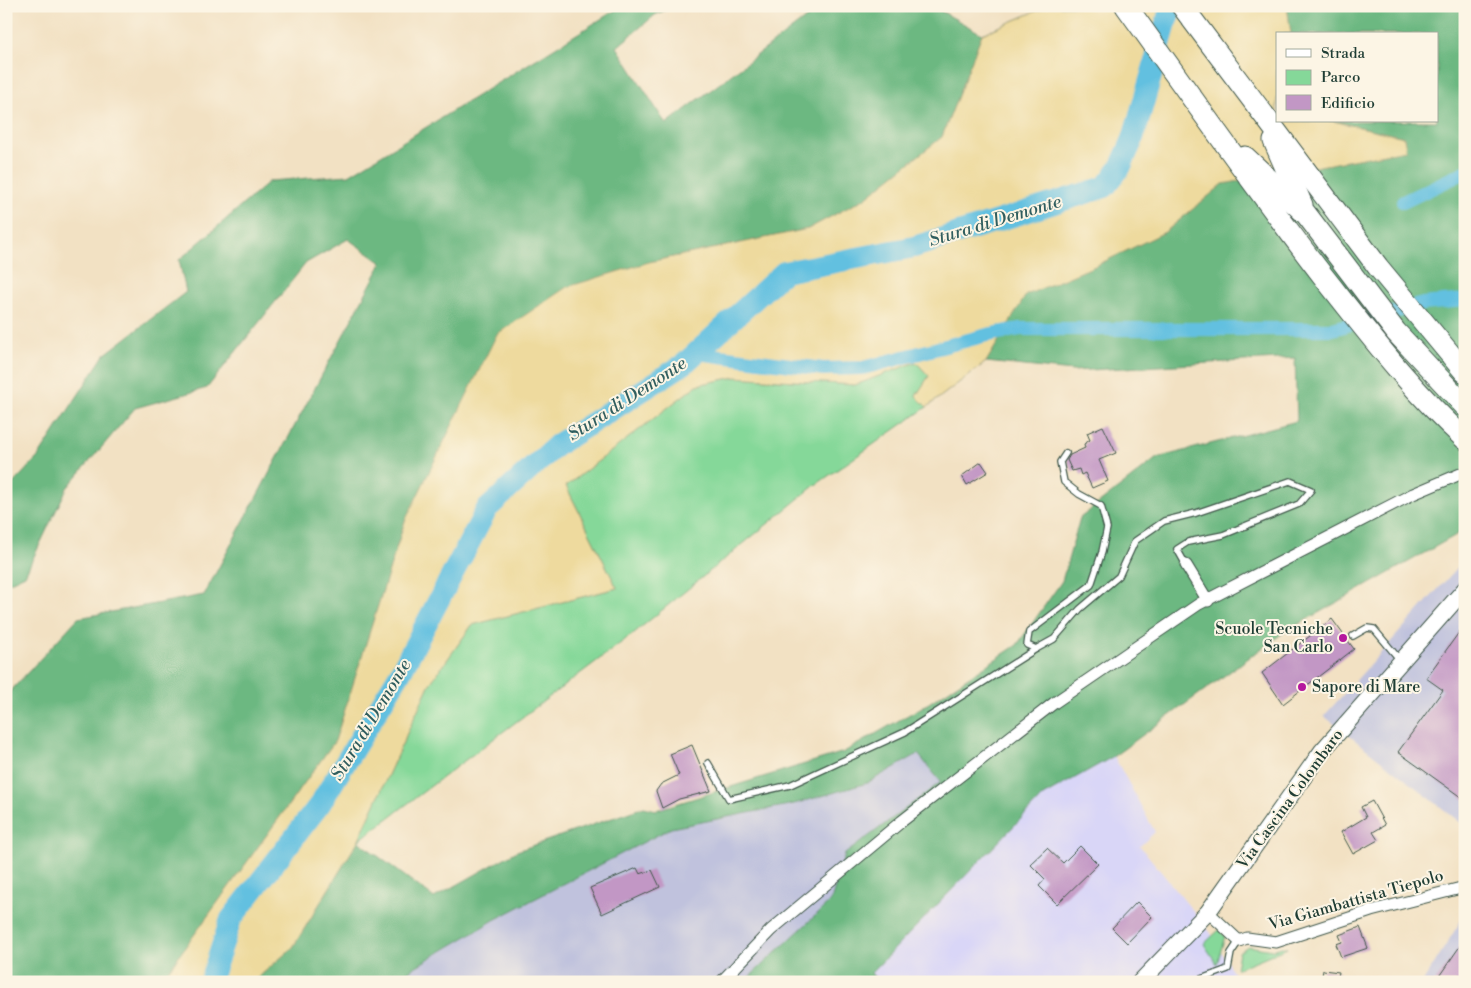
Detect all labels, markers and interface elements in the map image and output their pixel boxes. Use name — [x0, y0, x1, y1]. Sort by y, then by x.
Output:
legend — [1276, 32, 1438, 122]
text: Strada — [1321, 44, 1365, 63]
text: Parco — [1321, 68, 1360, 87]
text: Edificio — [1321, 94, 1375, 113]
water label: Stura di Demonte — [926, 190, 1065, 252]
water label: Stura di Demonte — [563, 352, 691, 446]
place label: Scuole Tecniche San Carlo — [1215, 619, 1333, 657]
marker: Scuole Tecniche San Carlo — [1337, 632, 1349, 644]
water label: Stura di Demonte — [326, 655, 417, 785]
place label: Sapore di Mare — [1312, 677, 1420, 697]
marker: Sapore di Mare — [1296, 681, 1308, 693]
street label: Via Cascina Colombaro — [1232, 725, 1348, 874]
street label: Via Giambattista Tiepolo — [1265, 865, 1446, 935]

